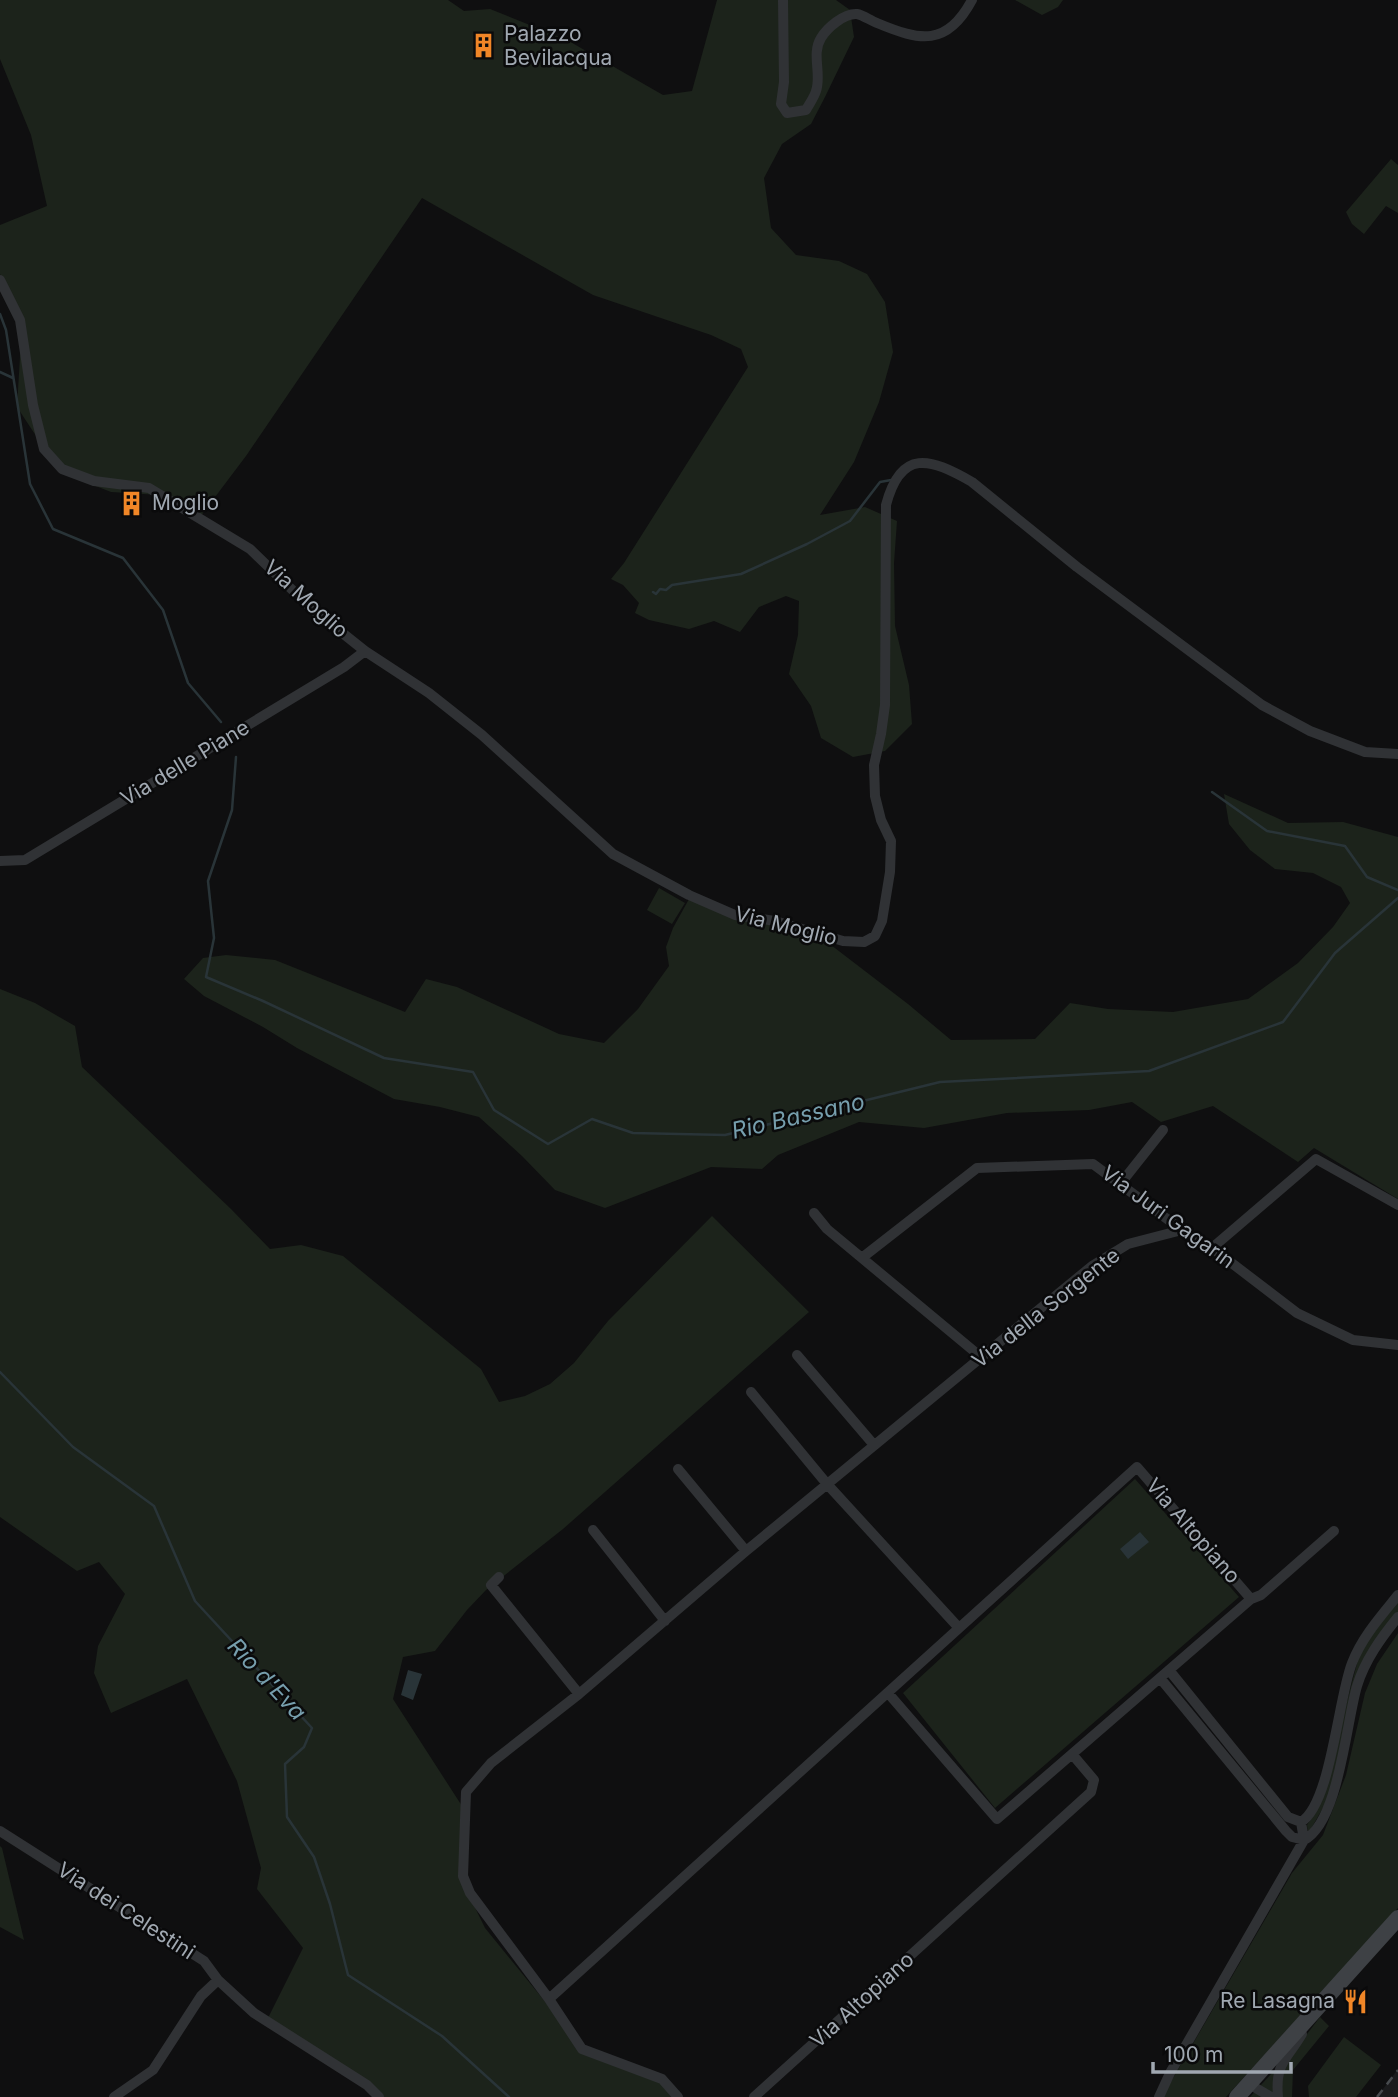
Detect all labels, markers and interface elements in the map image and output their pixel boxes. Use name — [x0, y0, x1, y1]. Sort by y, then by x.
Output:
place label: Palazzo Bevilacqua — [504, 21, 612, 70]
building icon: Palazzo Bevilacqua — [470, 32, 498, 60]
building icon: Moglio — [118, 489, 146, 517]
place label: Moglio — [152, 490, 219, 515]
street label: Via Moglio — [259, 554, 354, 643]
street label: Via delle Piane — [116, 714, 254, 811]
street label: Via Moglio — [732, 901, 840, 950]
water label: Rio Bassano — [729, 1087, 867, 1145]
street label: Via Juri Gagarin — [1097, 1160, 1240, 1273]
street label: Via della Sorgente — [967, 1242, 1124, 1373]
street label: Via Altopiano — [1141, 1473, 1246, 1588]
water label: Rio d'Eva — [222, 1632, 312, 1726]
street label: Via dei Celestini — [53, 1857, 200, 1964]
street label: Via Altopiano — [805, 1946, 919, 2053]
restaurant icon: Re Lasagna — [1341, 1987, 1369, 2015]
place label: Re Lasagna — [1220, 1988, 1335, 2013]
scale bar — [1153, 2030, 1291, 2074]
text: 100 m — [1164, 2042, 1223, 2067]

